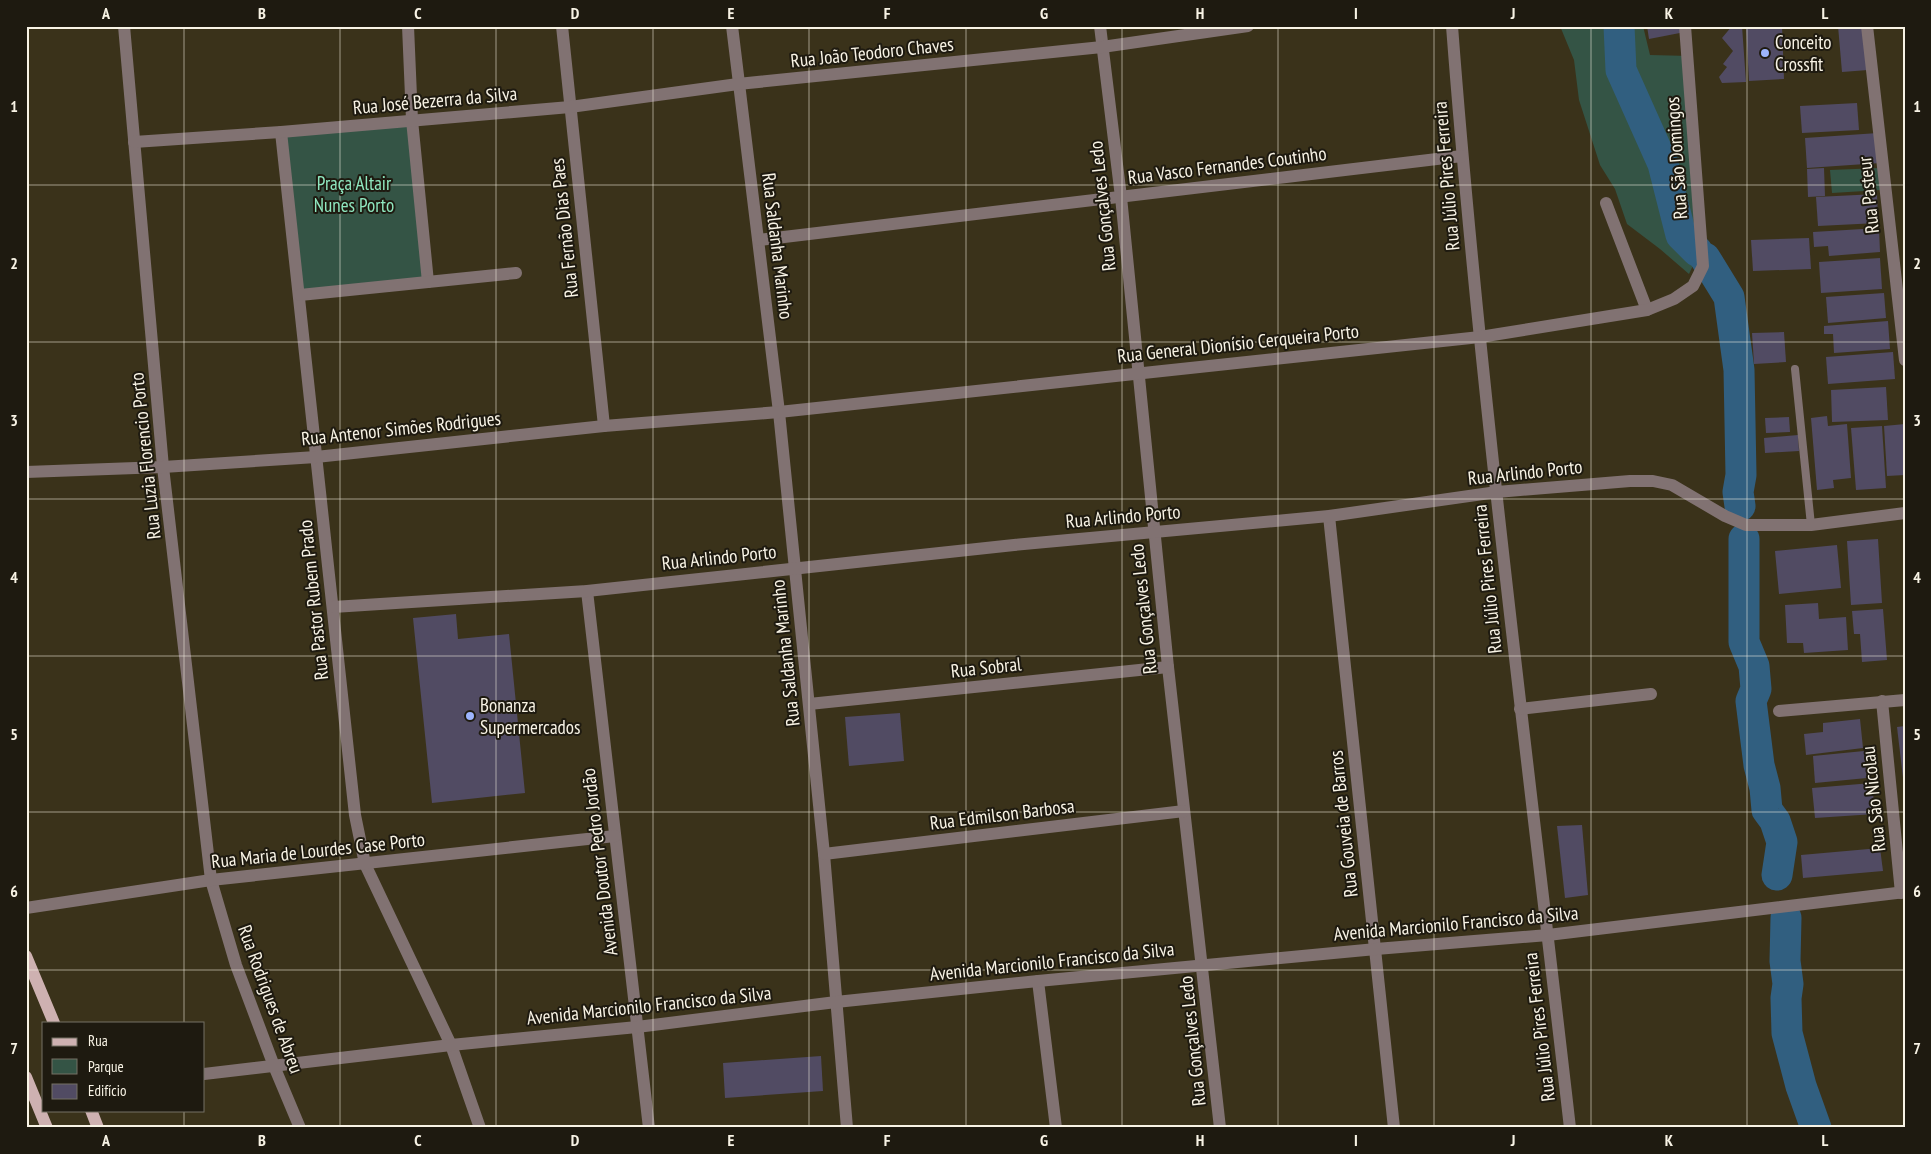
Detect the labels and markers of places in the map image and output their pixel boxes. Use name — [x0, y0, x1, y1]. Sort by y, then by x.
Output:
place label: Conceito Crossfit — [1775, 30, 1831, 76]
marker: Conceito Crossfit — [1759, 47, 1771, 59]
place label: Bonanza Supermercados — [480, 693, 580, 739]
marker: Bonanza Supermercados — [464, 710, 476, 722]

